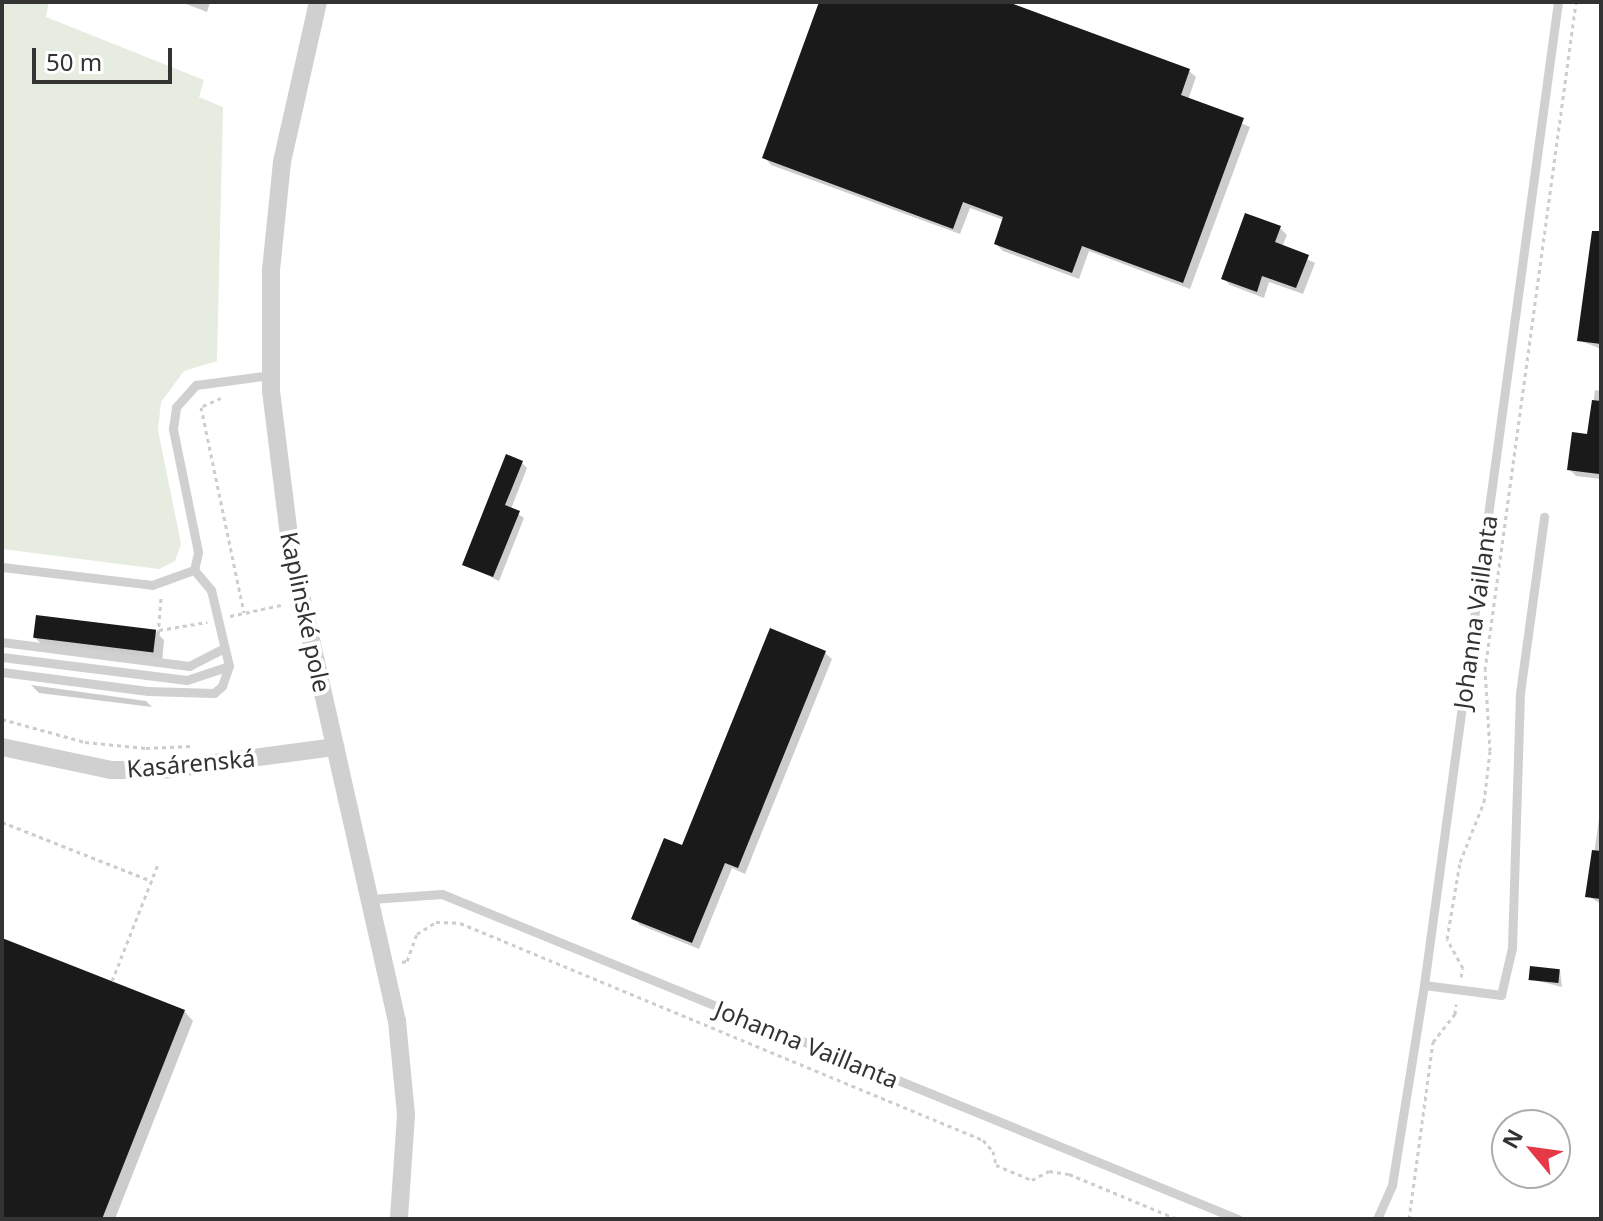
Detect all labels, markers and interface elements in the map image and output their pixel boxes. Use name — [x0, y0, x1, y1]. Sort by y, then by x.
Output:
scale bar — [36, 32, 176, 82]
text: 50 m — [46, 45, 102, 78]
street label: Johanna Vaillanta — [1447, 513, 1503, 711]
street label: Kaplinské pole — [275, 529, 337, 695]
street label: Kasárenská — [126, 743, 256, 783]
street label: Johanna Vaillanta — [711, 994, 903, 1094]
north arrow — [1491, 1109, 1571, 1189]
text: N — [1494, 1123, 1529, 1153]

